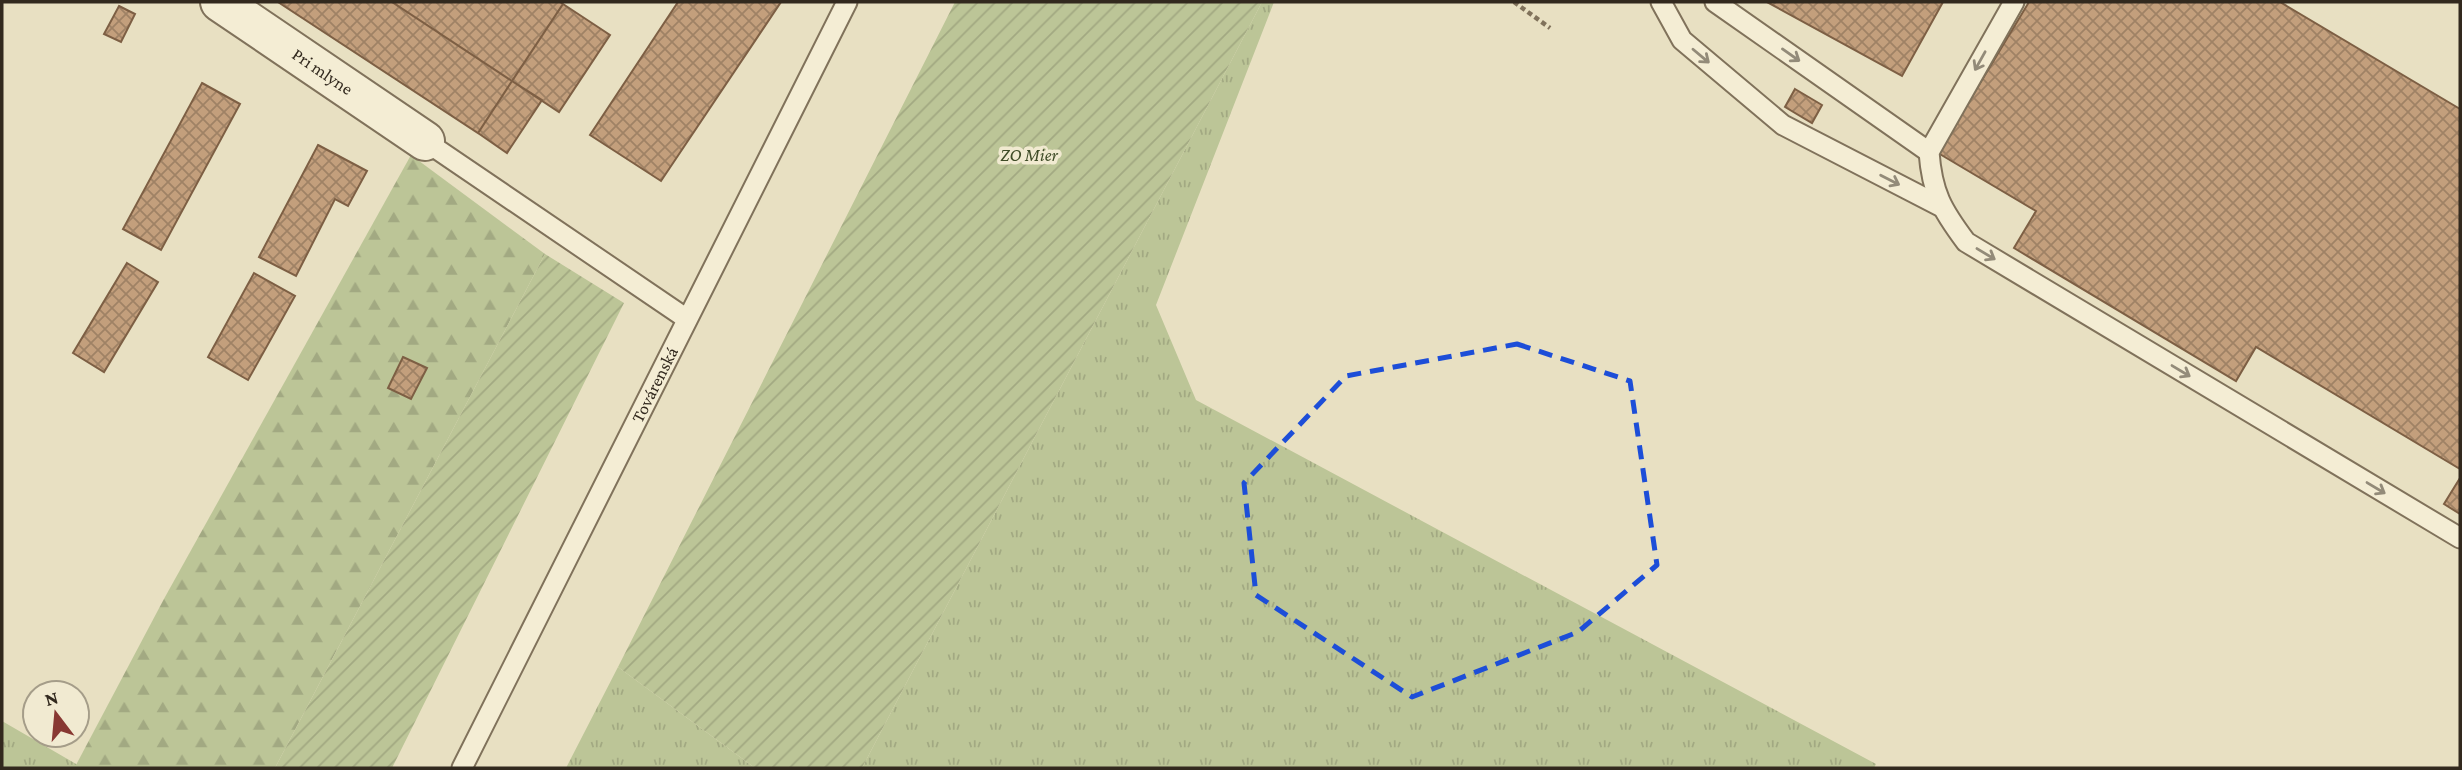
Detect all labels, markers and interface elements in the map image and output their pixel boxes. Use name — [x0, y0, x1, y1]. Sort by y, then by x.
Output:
street label: Pri mlyne — [289, 44, 357, 99]
one-way arrow — [1692, 48, 1710, 64]
one-way arrow — [1781, 48, 1800, 62]
one-way arrow — [1973, 51, 1987, 71]
park label: ZO Mier — [1000, 145, 1058, 165]
one-way arrow — [1879, 174, 1900, 188]
one-way arrow — [1976, 247, 1996, 261]
street label: Továrenská — [627, 344, 682, 426]
one-way arrow — [2171, 364, 2191, 378]
one-way arrow — [2366, 481, 2386, 495]
north arrow — [21, 679, 91, 749]
text: N — [42, 686, 61, 710]

